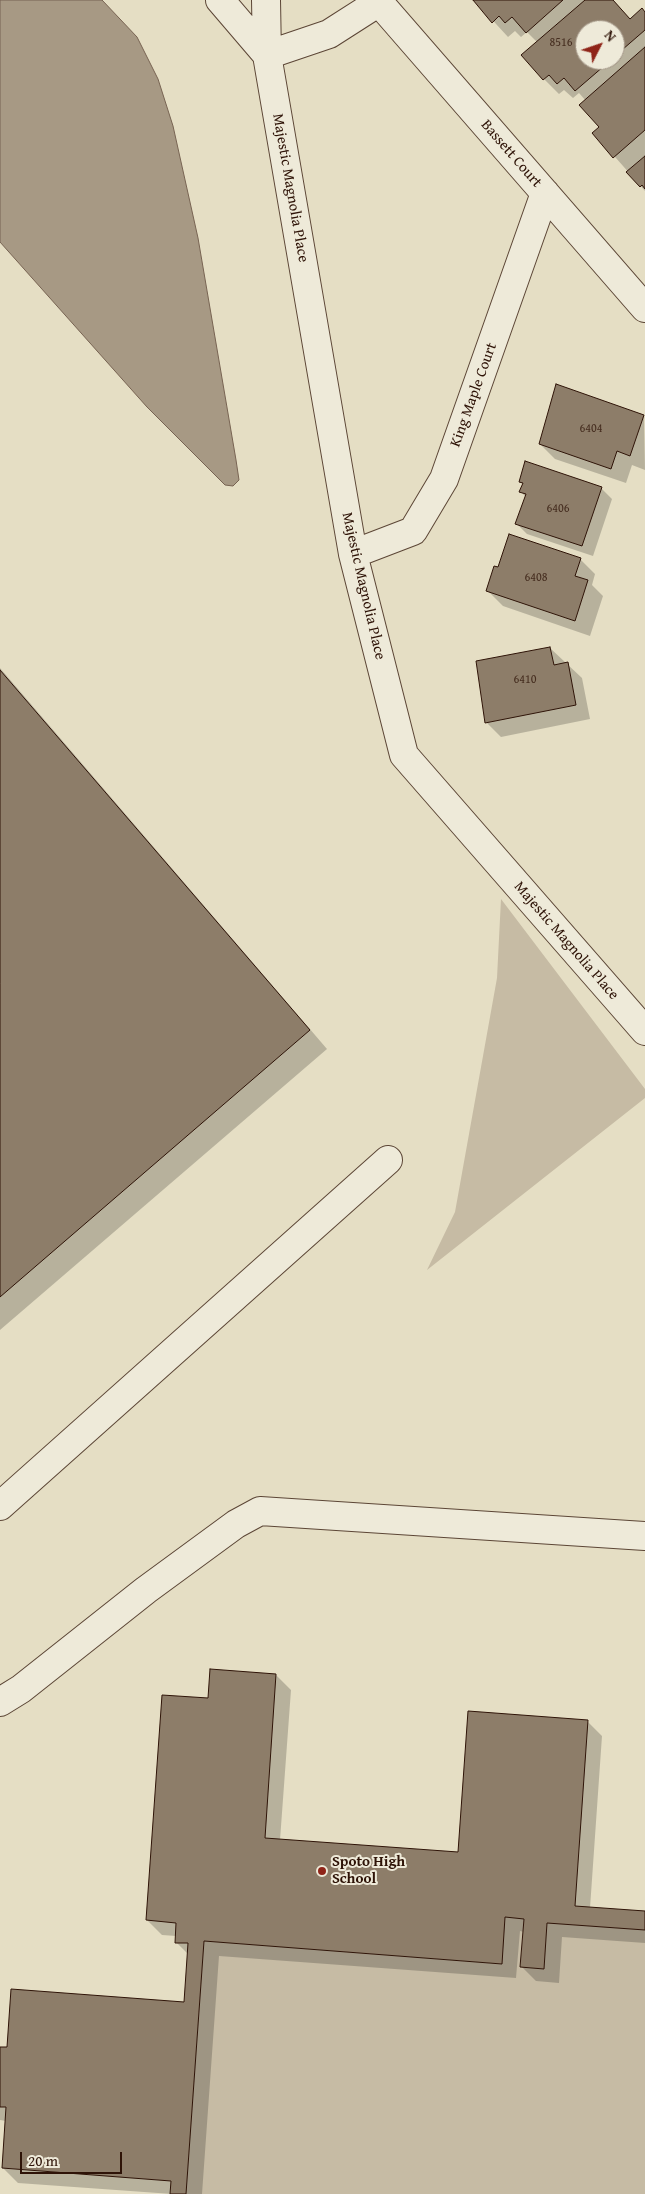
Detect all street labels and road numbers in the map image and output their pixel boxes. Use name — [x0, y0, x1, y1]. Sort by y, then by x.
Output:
street label: Majestic Magnolia Place — [268, 112, 312, 264]
street label: Bassett Court — [477, 116, 545, 192]
street label: King Maple Court — [447, 340, 501, 450]
street label: Majestic Magnolia Place — [337, 511, 389, 661]
street label: Majestic Magnolia Place — [510, 878, 622, 1004]

